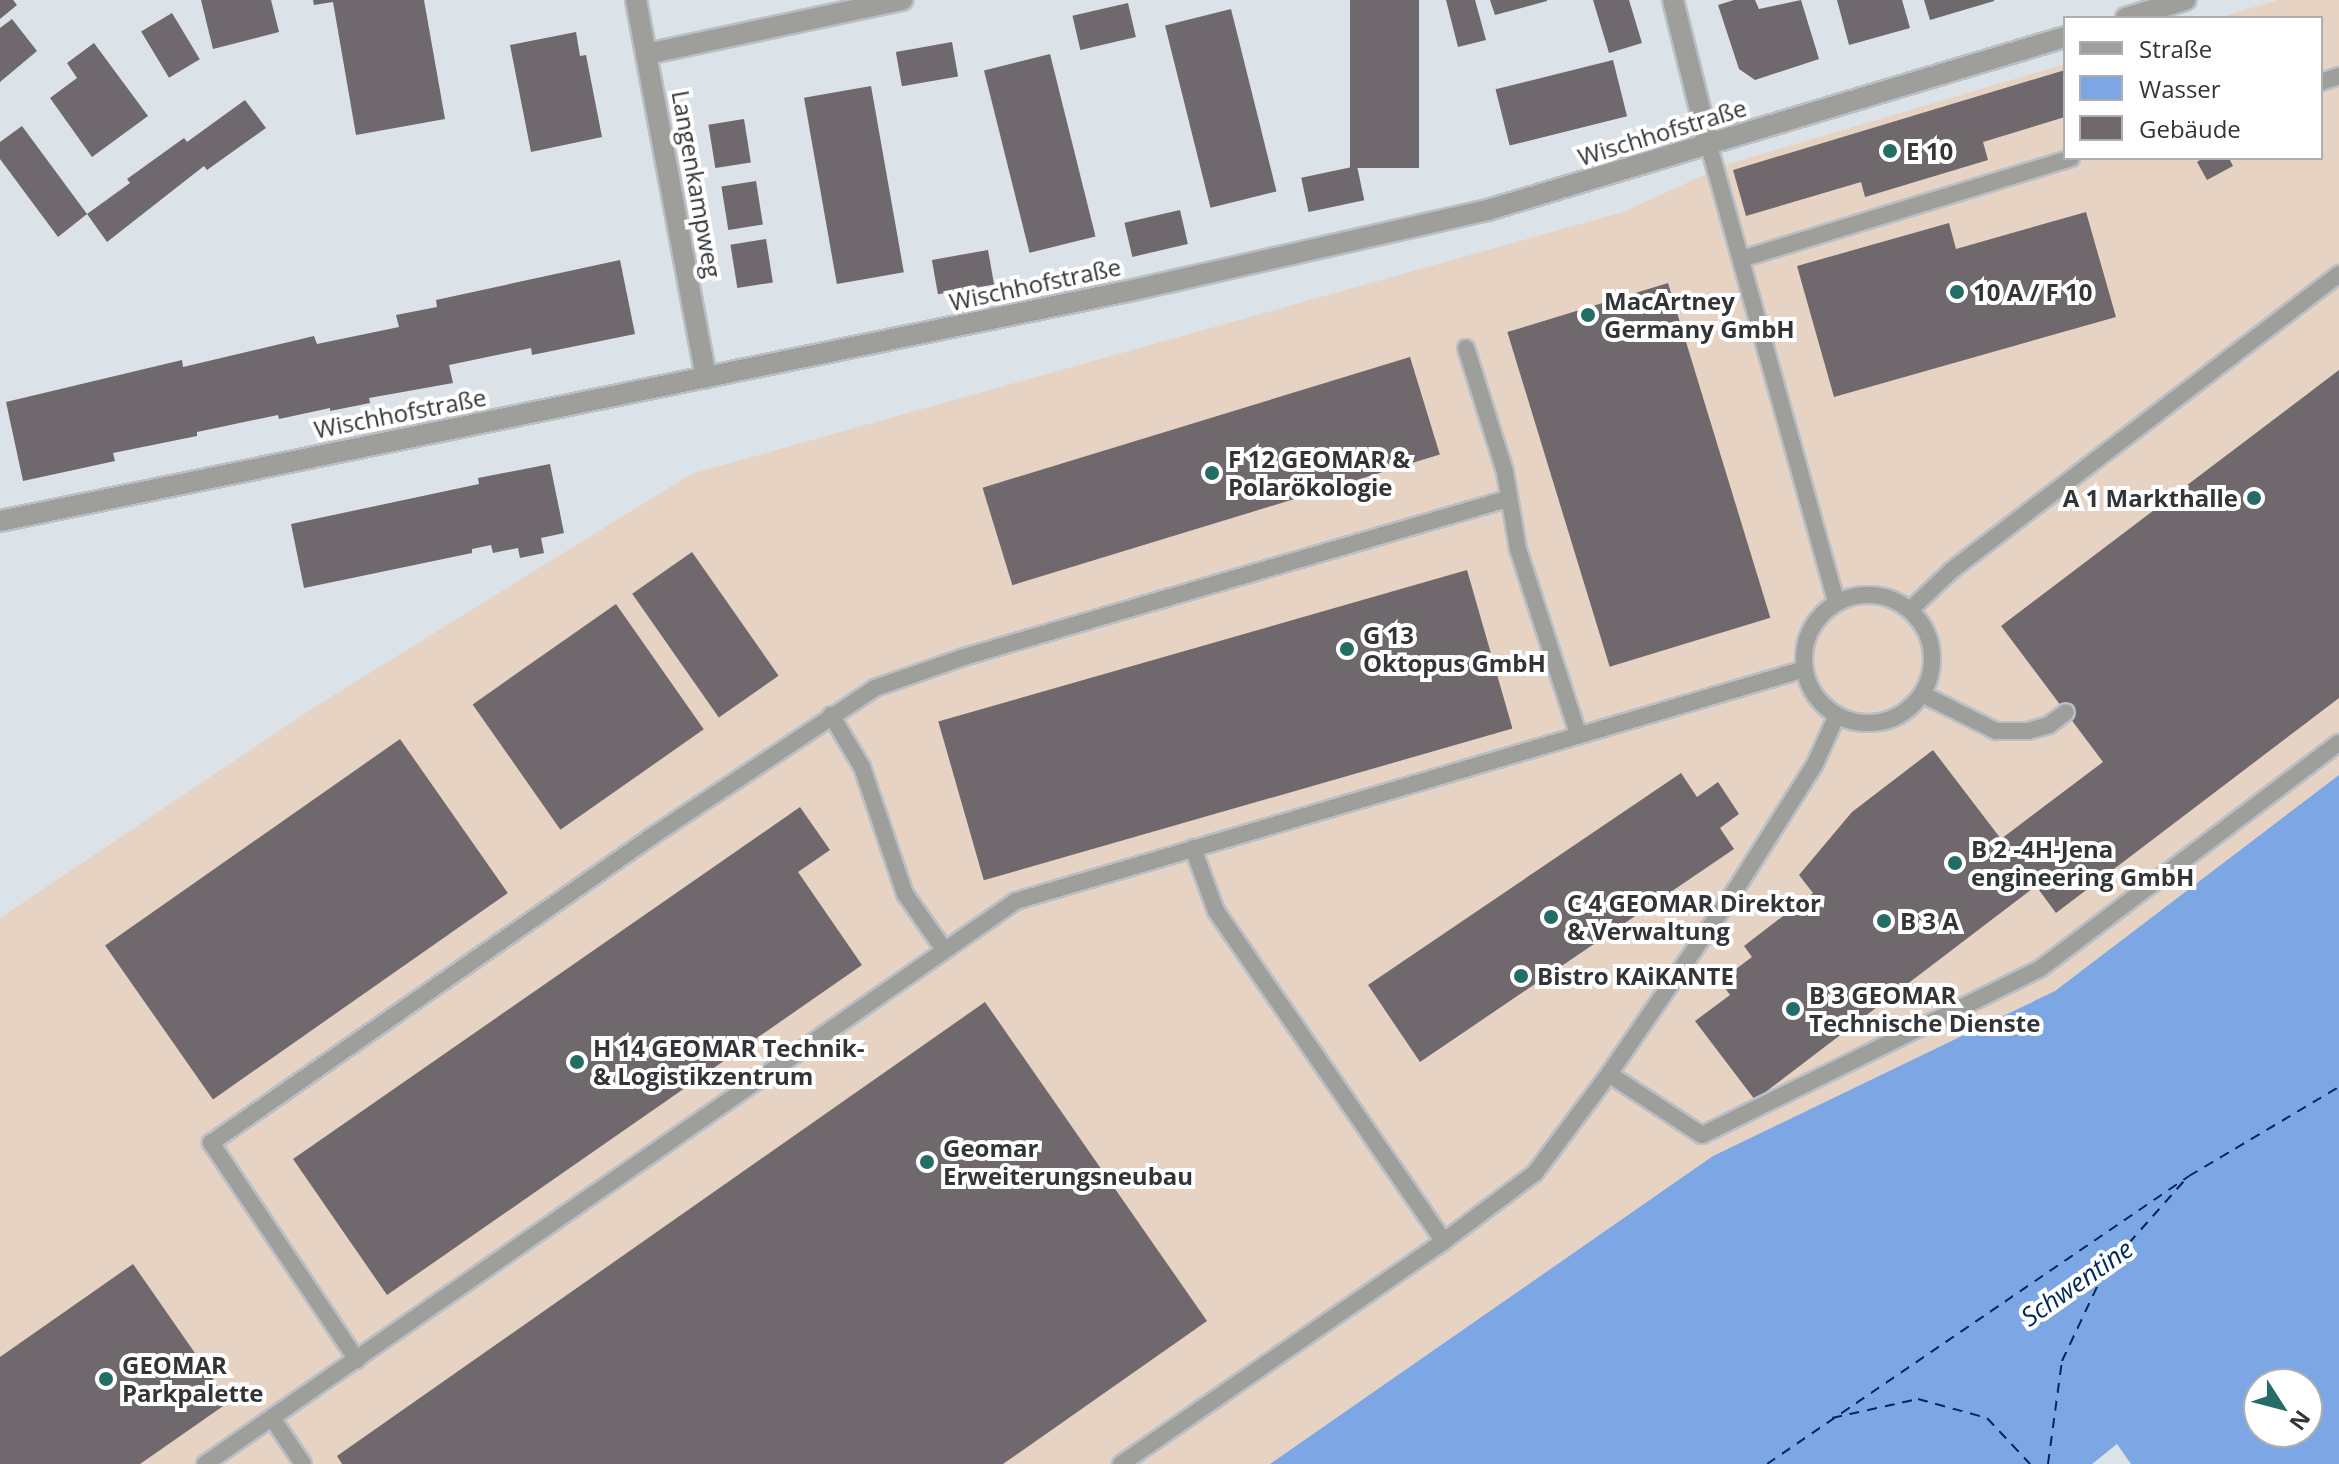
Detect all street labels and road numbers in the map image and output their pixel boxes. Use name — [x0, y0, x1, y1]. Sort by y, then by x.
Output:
street label: Langenkampweg — [666, 88, 728, 280]
street label: Wischhofstraße — [1574, 93, 1750, 171]
street label: Wischhofstraße — [947, 252, 1123, 316]
street label: Wischhofstraße — [312, 382, 488, 444]

